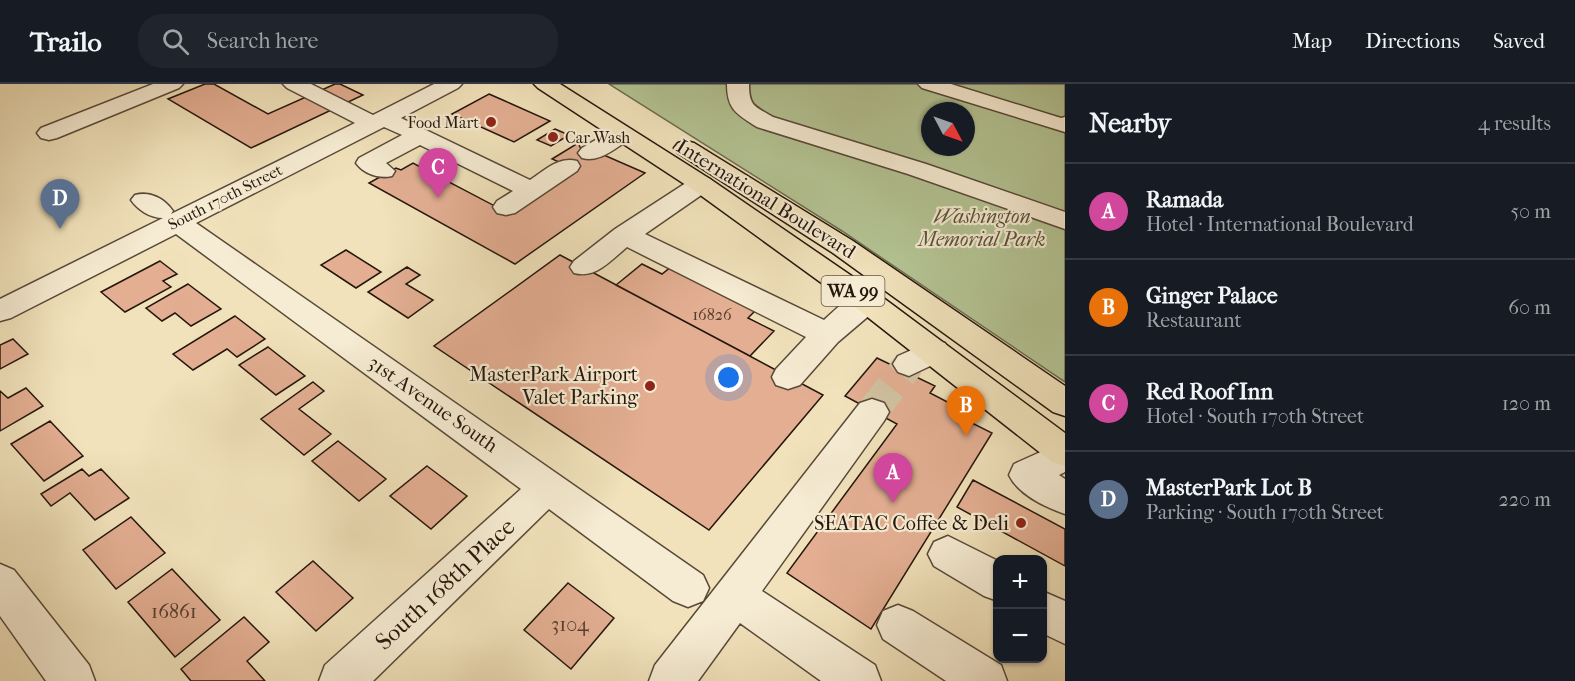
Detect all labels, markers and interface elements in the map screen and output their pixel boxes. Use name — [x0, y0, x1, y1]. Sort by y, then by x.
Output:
search box — [138, 14, 558, 68]
text: Trailo — [30, 25, 102, 58]
icon: search — [159, 25, 192, 58]
text: Search here — [207, 28, 318, 54]
text: Map — [1292, 29, 1332, 53]
text: Directions — [1365, 29, 1460, 53]
text: Saved — [1493, 29, 1545, 53]
north arrow — [921, 102, 975, 156]
text: Nearby — [1089, 108, 1171, 139]
text: 4 results — [1478, 112, 1551, 135]
place label: Food Mart — [407, 113, 479, 132]
marker: Food Mart — [484, 115, 498, 129]
place label: Car Wash — [565, 128, 630, 147]
marker: Car Wash — [546, 130, 560, 144]
street label: International Boulevard — [672, 134, 861, 264]
pin: C — [418, 148, 458, 198]
street label: South 170th Street — [165, 160, 286, 234]
pin: D — [40, 180, 80, 229]
text: Ramada — [1146, 187, 1223, 213]
text: A — [1102, 200, 1115, 223]
text: 50 m — [1510, 200, 1551, 223]
park label: Washington Memorial Park — [917, 205, 1045, 251]
text: Hotel · International Boulevard — [1146, 213, 1414, 236]
road number: WA 99 — [822, 276, 884, 306]
text: Ginger Palace — [1146, 283, 1278, 309]
text: B — [1102, 296, 1115, 319]
text: 60 m — [1508, 296, 1551, 319]
house number: 16826 — [692, 305, 732, 324]
text: Restaurant — [1146, 309, 1242, 332]
street label: 31st Avenue South — [364, 351, 503, 458]
place label: MasterPark Airport Valet Parking — [469, 363, 638, 409]
your location — [714, 363, 743, 392]
marker: MasterPark Airport Valet Parking — [643, 379, 657, 393]
text: Red Roof Inn — [1146, 379, 1273, 405]
pin: B — [946, 386, 986, 436]
text: C — [1102, 392, 1115, 415]
text: 120 m — [1502, 392, 1551, 415]
text: Hotel · South 170th Street — [1146, 405, 1364, 428]
pin: A — [874, 454, 912, 503]
text: MasterPark Lot B — [1146, 475, 1312, 501]
text: D — [1101, 488, 1116, 511]
text: 220 m — [1498, 488, 1551, 511]
text: Parking · South 170th Street — [1146, 501, 1384, 524]
street label: South 168th Place — [369, 512, 521, 656]
place label: SEATAC Coffee & Deli — [814, 512, 1009, 535]
marker: SEATAC Coffee & Deli — [1014, 516, 1028, 530]
map controls — [993, 555, 1047, 663]
button: + — [993, 555, 1047, 609]
house number: 16861 — [151, 600, 197, 623]
button: − — [993, 609, 1047, 663]
house number: 3104 — [551, 613, 590, 636]

